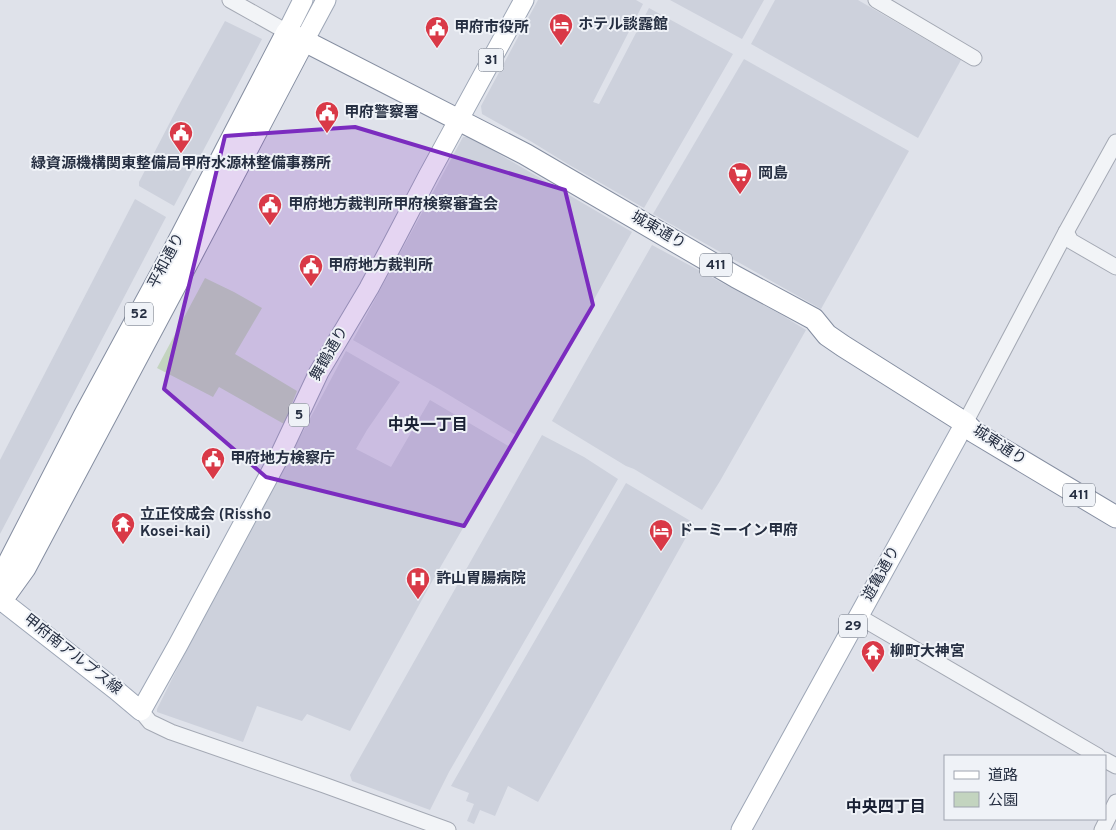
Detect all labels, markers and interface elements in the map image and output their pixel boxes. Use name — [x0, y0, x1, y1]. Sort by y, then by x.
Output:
hotel icon: ホテル談露館 — [548, 12, 574, 46]
public building icon: 甲府市役所 — [424, 15, 450, 49]
place label: ホテル談露館 — [578, 16, 668, 35]
place label: 甲府市役所 — [454, 19, 529, 38]
road number: 31 — [478, 48, 504, 72]
public building icon: 甲府警察署 — [314, 100, 340, 134]
place label: 甲府警察署 — [344, 104, 419, 123]
public building icon: 緑資源機構関東整備局甲府水源林整備事務所 — [168, 120, 194, 154]
place label: 緑資源機構関東整備局甲府水源林整備事務所 — [31, 154, 331, 174]
supermarket icon: 岡島 — [727, 161, 753, 195]
place label: 岡島 — [758, 164, 788, 184]
public building icon: 甲府地方裁判所甲府検察審査会 — [257, 192, 283, 226]
place label: 甲府地方裁判所甲府検察審査会 — [288, 195, 498, 215]
street label: 城東通り — [627, 208, 689, 254]
street label: 平和通り — [145, 230, 189, 292]
public building icon: 甲府地方裁判所 — [298, 253, 324, 287]
road number: 411 — [700, 254, 732, 276]
place label: 甲府地方裁判所 — [328, 256, 433, 276]
road number: 52 — [125, 302, 153, 326]
street label: 舞鶴通り — [307, 323, 353, 385]
road number: 5 — [289, 404, 309, 426]
district label: 中央一丁目 — [388, 416, 468, 436]
street label: 城東通り — [969, 422, 1029, 470]
public building icon: 甲府地方検察庁 — [200, 446, 226, 480]
place label: 甲府地方検察庁 — [230, 450, 335, 469]
road number: 411 — [1063, 484, 1095, 506]
place label: 立正佼成会 (Rissho Kosei-kai) — [140, 505, 271, 542]
temple icon: 立正佼成会 (Rissho Kosei-kai) — [110, 511, 136, 545]
hotel icon: ドーミーイン甲府 — [648, 518, 674, 552]
place label: ドーミーイン甲府 — [678, 522, 798, 541]
street label: 遊亀通り — [858, 543, 905, 605]
hospital icon: 許山胃腸病院 — [405, 566, 431, 600]
place label: 許山胃腸病院 — [436, 570, 526, 589]
street label: 甲府南アルプス線 — [19, 611, 125, 699]
road number: 29 — [839, 614, 867, 638]
temple icon: 柳町大神宮 — [860, 639, 886, 673]
place label: 柳町大神宮 — [890, 642, 965, 662]
legend — [944, 755, 1106, 820]
text: 道路 — [988, 767, 1018, 786]
text: 公園 — [988, 792, 1018, 811]
district label: 中央四丁目 — [846, 798, 926, 818]

